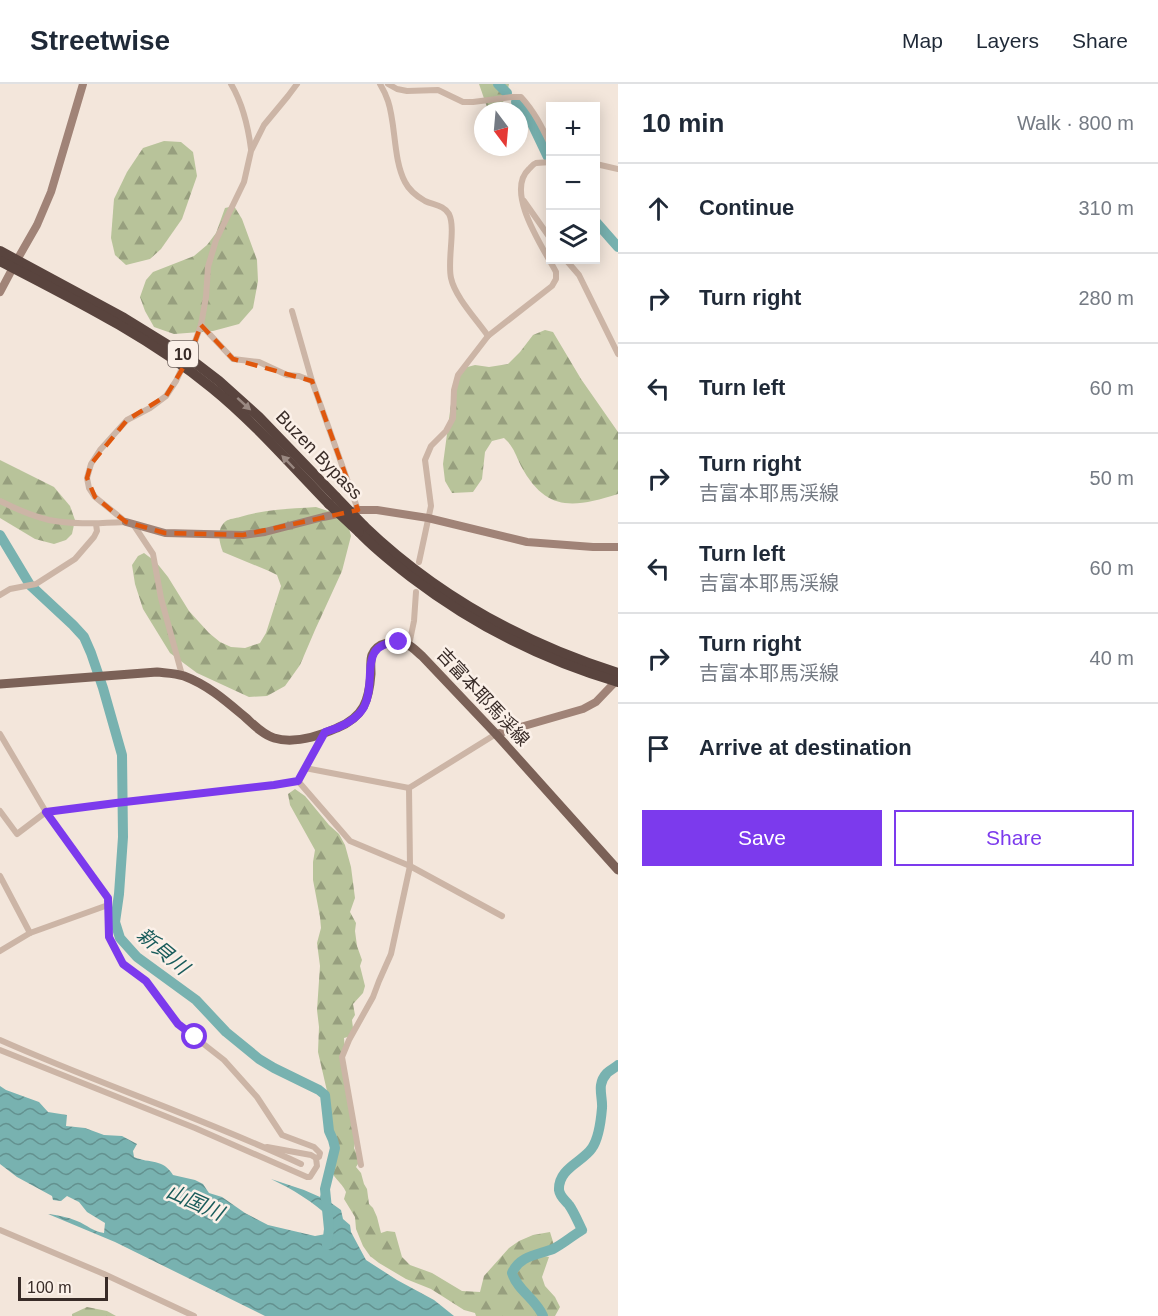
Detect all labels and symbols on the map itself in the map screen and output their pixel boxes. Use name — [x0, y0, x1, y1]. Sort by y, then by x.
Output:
north arrow — [474, 102, 528, 156]
road number: 10 — [168, 341, 198, 367]
one-way arrow — [237, 397, 252, 411]
street label: Buzen Bypass — [272, 407, 366, 503]
one-way arrow — [282, 456, 296, 470]
route end — [385, 628, 411, 654]
street label: 吉富本耶馬渓線 — [433, 644, 533, 750]
water label: 新貝川 — [133, 923, 195, 980]
route start — [181, 1023, 207, 1049]
water label: 山国川 — [163, 1180, 229, 1225]
scale bar — [18, 1274, 108, 1302]

